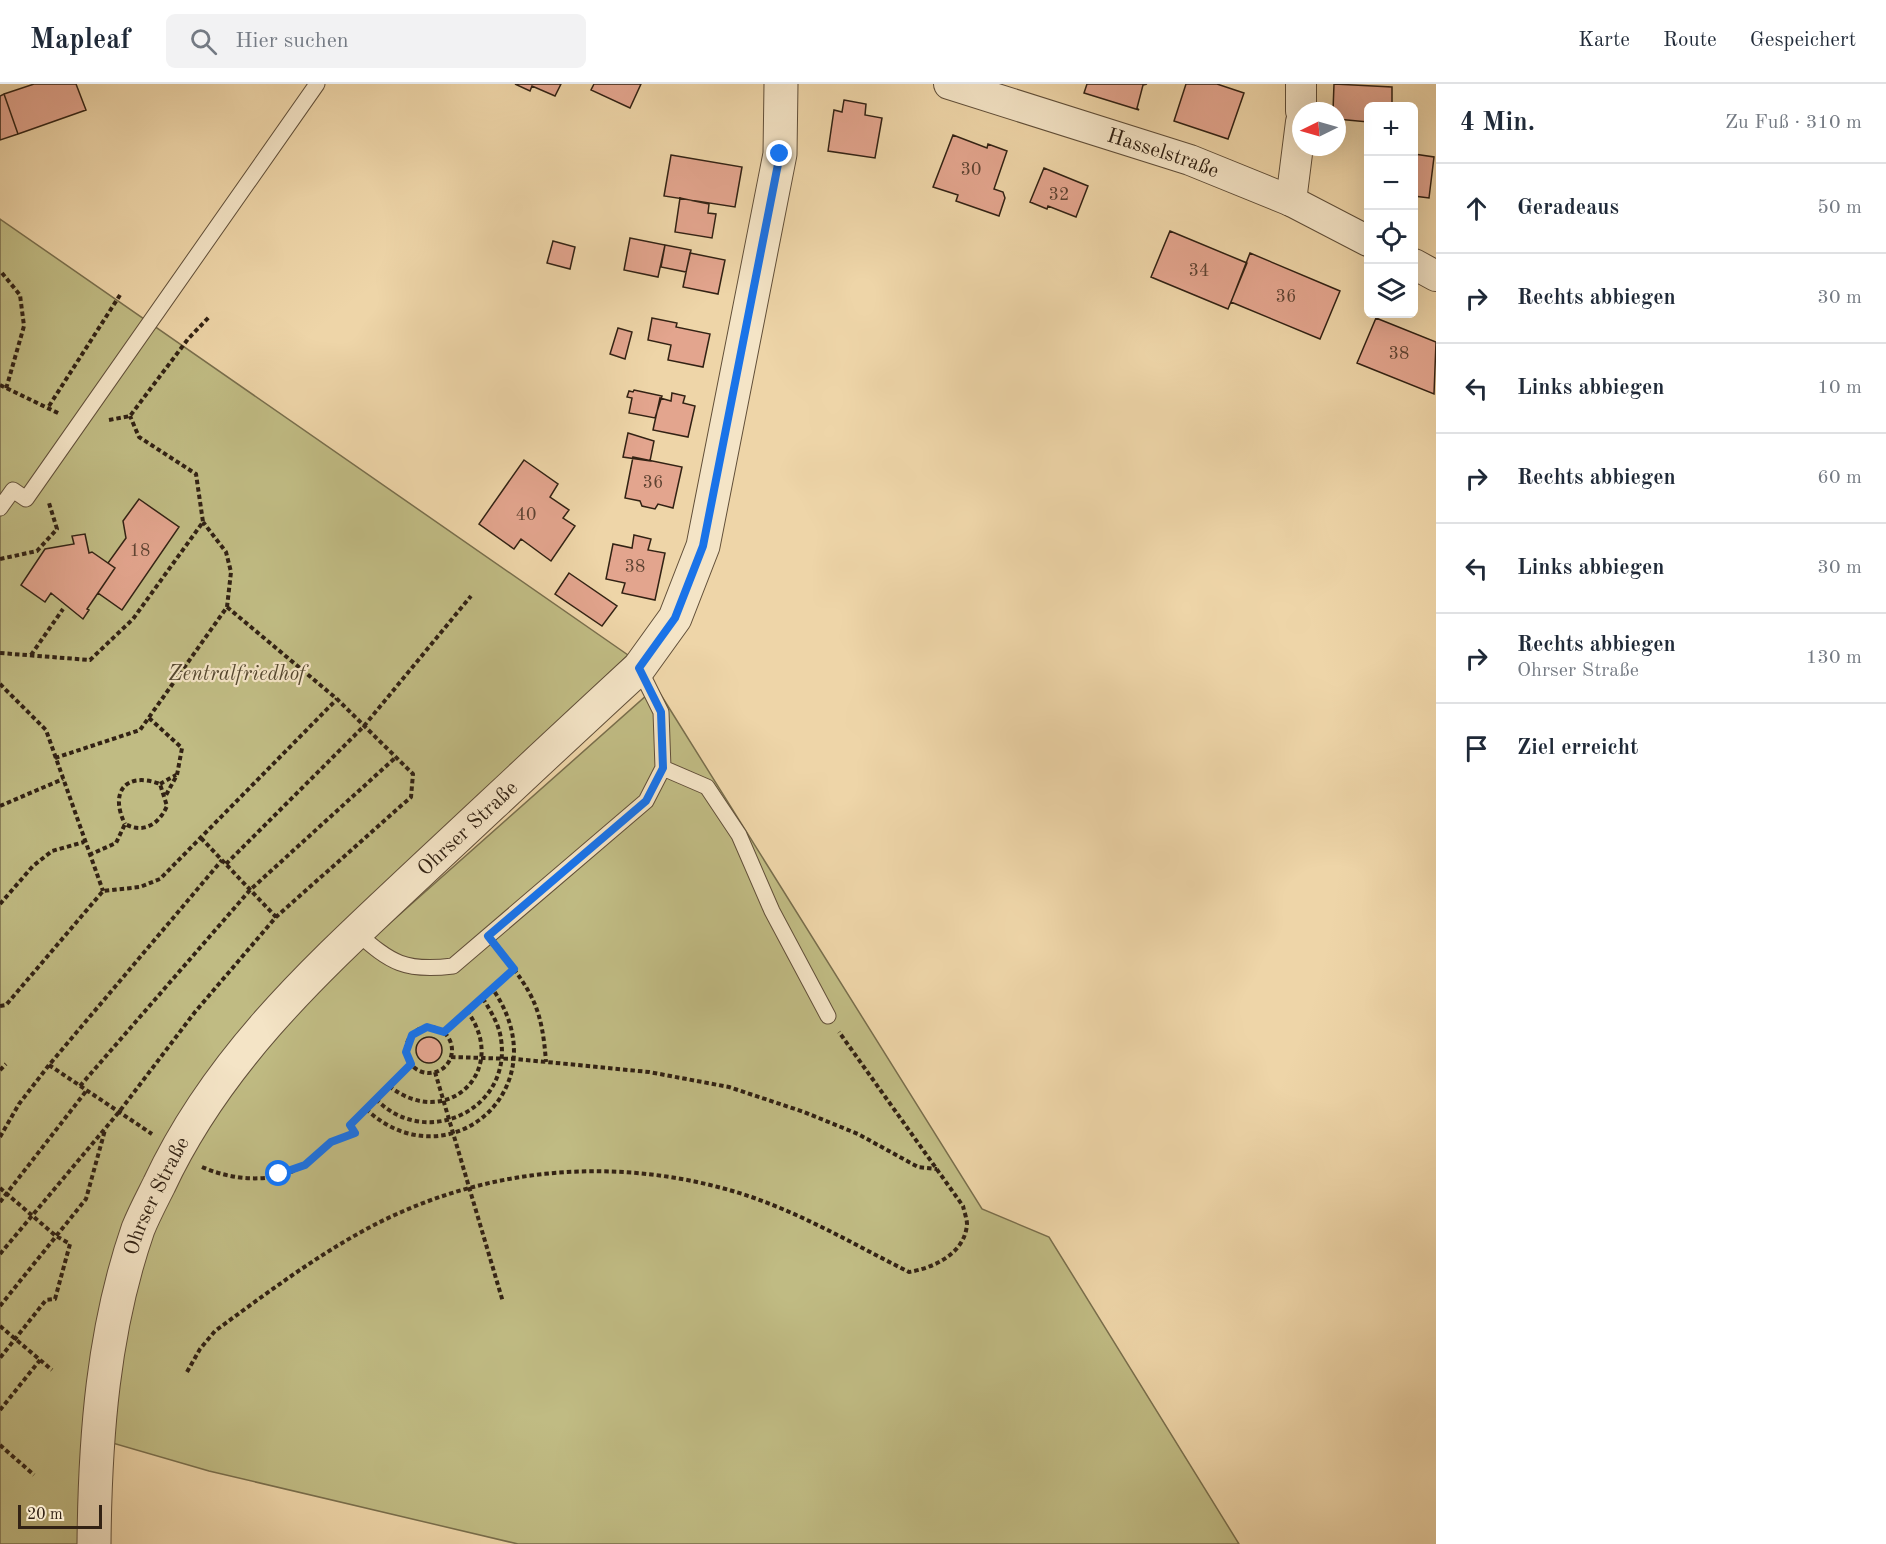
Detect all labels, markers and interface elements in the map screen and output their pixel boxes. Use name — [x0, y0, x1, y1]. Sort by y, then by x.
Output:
search box — [166, 14, 586, 68]
icon: search — [187, 25, 220, 58]
text: Mapleaf — [30, 27, 130, 55]
text: Hier suchen — [235, 30, 349, 52]
text: Karte — [1578, 30, 1630, 51]
text: Route — [1663, 30, 1717, 51]
text: Gespeichert — [1750, 30, 1856, 51]
north arrow — [1292, 102, 1346, 156]
map controls — [1364, 102, 1418, 318]
button: + — [1364, 102, 1418, 156]
text: 4 Min. — [1460, 110, 1535, 136]
text: Zu Fuß · 310 m — [1725, 113, 1862, 133]
street label: Hasselstraße — [1104, 126, 1222, 183]
route end — [766, 140, 792, 166]
button: − — [1364, 156, 1418, 210]
house number: 30 — [961, 161, 981, 179]
house number: 32 — [1049, 186, 1069, 204]
icon: ahead — [1460, 192, 1493, 225]
text: Geradeaus — [1517, 197, 1619, 219]
text: 50 m — [1817, 198, 1862, 218]
button: locate — [1364, 210, 1418, 264]
house number: 34 — [1189, 262, 1209, 280]
button: layers — [1364, 264, 1418, 318]
icon: right — [1460, 282, 1493, 315]
text: Rechts abbiegen — [1517, 287, 1676, 309]
house number: 36 — [1276, 288, 1296, 306]
text: 30 m — [1817, 288, 1862, 308]
house number: 38 — [1389, 345, 1409, 363]
icon: left — [1460, 372, 1493, 405]
text: Links abbiegen — [1517, 377, 1665, 399]
text: 10 m — [1817, 378, 1862, 398]
icon: right — [1460, 462, 1493, 495]
text: Rechts abbiegen — [1517, 467, 1676, 489]
text: 60 m — [1817, 468, 1862, 488]
house number: 36 — [643, 474, 663, 492]
house number: 40 — [516, 506, 536, 524]
house number: 18 — [130, 542, 150, 560]
icon: left — [1460, 552, 1493, 585]
text: Links abbiegen — [1517, 557, 1665, 579]
house number: 38 — [625, 558, 645, 576]
text: 30 m — [1817, 558, 1862, 578]
text: Rechts abbiegen — [1517, 634, 1676, 656]
icon: right — [1460, 642, 1493, 675]
text: 130 m — [1806, 648, 1862, 668]
text: Ohrser Straße — [1517, 661, 1639, 681]
park label: Zentralfriedhof — [168, 664, 309, 685]
icon: arrive — [1460, 732, 1493, 765]
text: Ziel erreicht — [1517, 737, 1638, 759]
street label: Ohrser Straße — [414, 778, 522, 880]
street label: Ohrser Straße — [121, 1134, 194, 1258]
route start — [265, 1160, 291, 1186]
scale bar — [18, 1502, 102, 1530]
text: 20 m — [27, 1507, 63, 1523]

